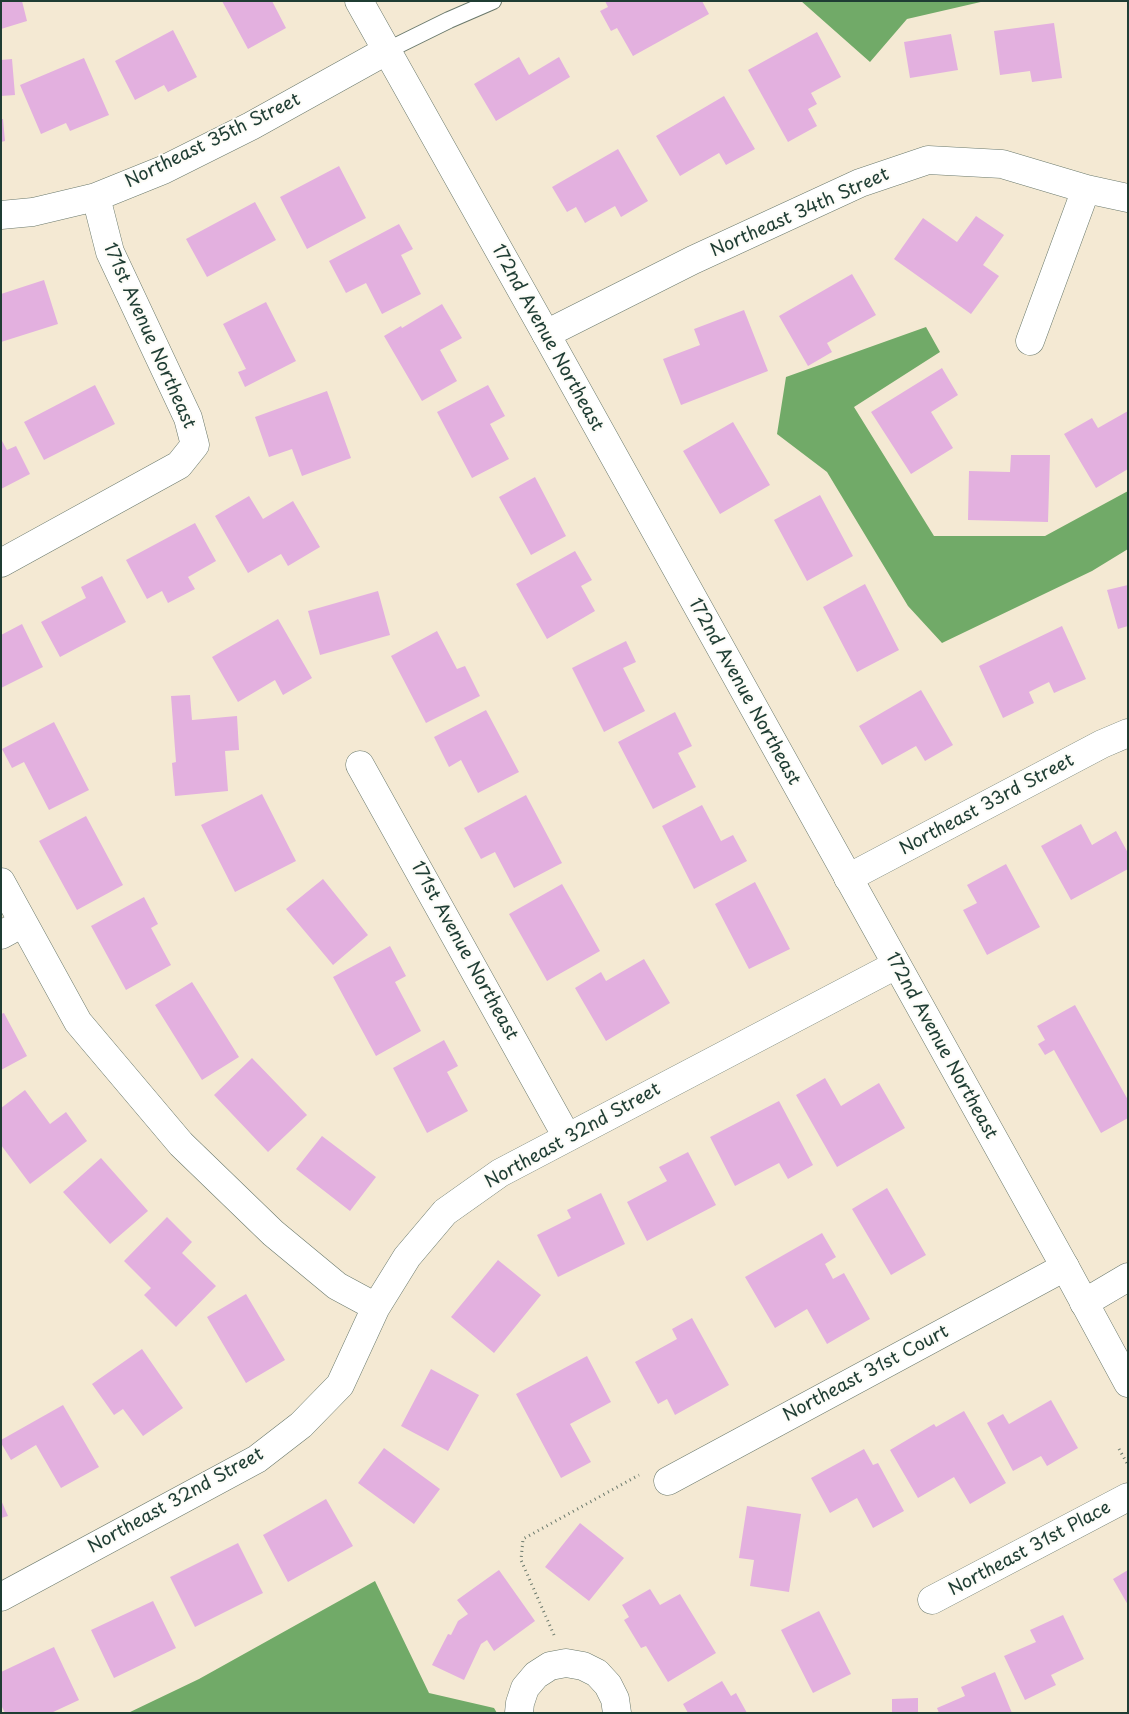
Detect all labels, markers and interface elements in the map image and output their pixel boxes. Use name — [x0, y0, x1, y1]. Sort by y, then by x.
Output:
street label: Northeast 35th Street — [122, 89, 304, 193]
street label: Northeast 34th Street — [707, 164, 893, 262]
street label: 171st Avenue Northeast — [98, 240, 200, 432]
street label: 172nd Avenue Northeast — [487, 241, 607, 435]
street label: 172nd Avenue Northeast — [684, 595, 804, 789]
street label: Northeast 33rd Street — [896, 750, 1078, 860]
street label: 171st Avenue Northeast — [406, 858, 522, 1044]
street label: 172nd Avenue Northeast — [881, 949, 1001, 1143]
street label: Northeast 32nd Street — [481, 1079, 665, 1193]
street label: Northeast 31st Court — [780, 1321, 952, 1427]
street label: Northeast 32nd Street — [84, 1444, 268, 1558]
street label: Northeast 31st Place — [945, 1497, 1115, 1601]

